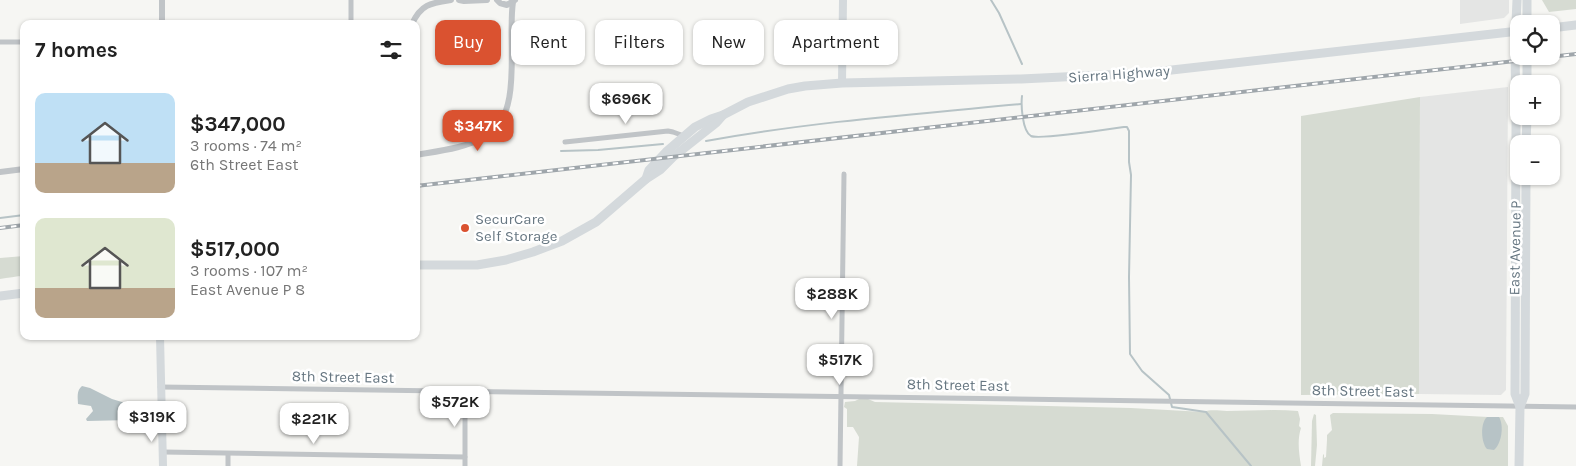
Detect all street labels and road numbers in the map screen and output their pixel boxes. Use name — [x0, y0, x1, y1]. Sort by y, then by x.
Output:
street label: Sierra Highway — [1067, 61, 1171, 87]
street label: East Avenue P — [1505, 200, 1525, 296]
street label: 8th Street East — [292, 367, 395, 387]
street label: 8th Street East — [907, 375, 1010, 395]
street label: 8th Street East — [1312, 381, 1415, 401]

